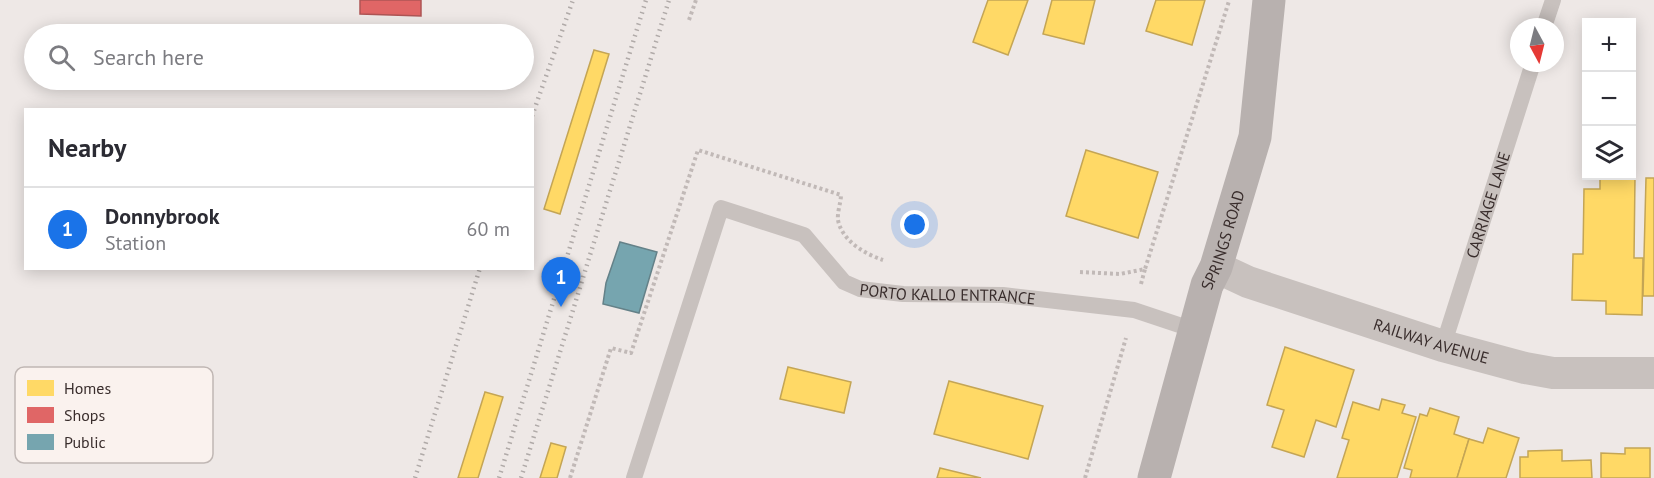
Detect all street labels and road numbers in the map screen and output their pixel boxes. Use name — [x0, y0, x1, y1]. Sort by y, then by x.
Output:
street label: CARRIAGE LANE — [1462, 149, 1514, 261]
street label: SPRINGS ROAD — [1196, 188, 1249, 292]
street label: PORTO KALLO ENTRANCE — [859, 279, 1037, 309]
street label: RAILWAY AVENUE — [1371, 314, 1491, 368]

